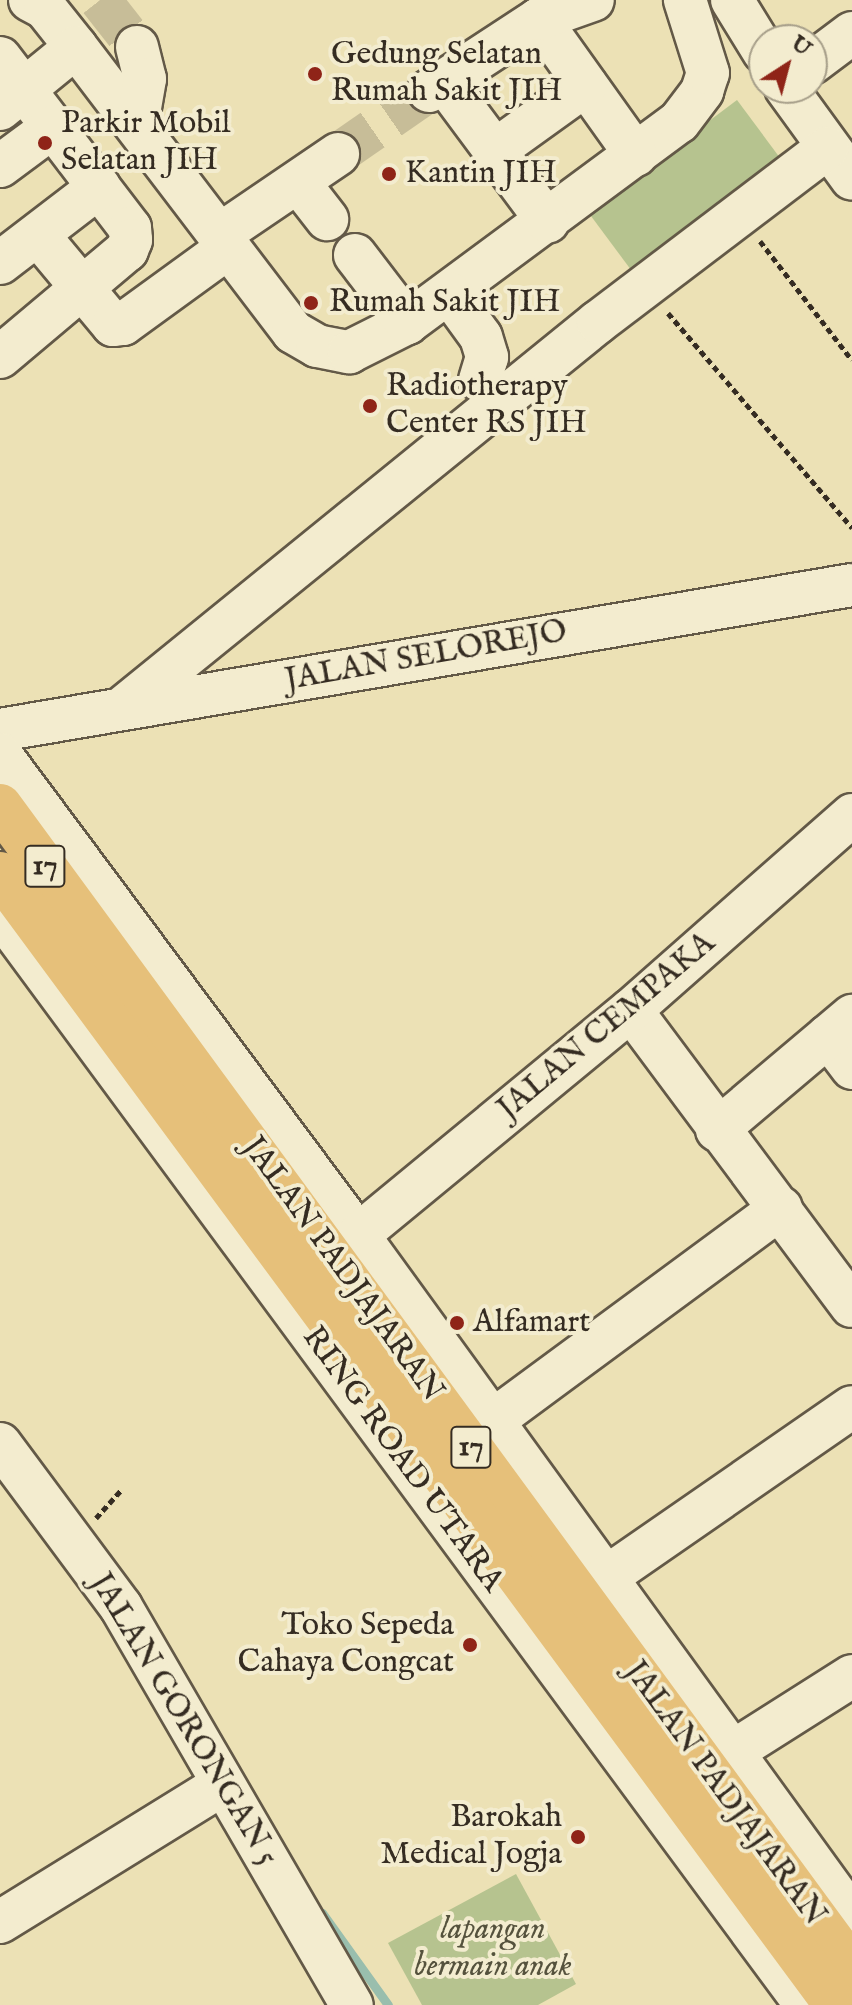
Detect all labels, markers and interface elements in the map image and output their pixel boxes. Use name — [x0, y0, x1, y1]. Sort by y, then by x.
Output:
north arrow — [748, 24, 828, 104]
text: U — [785, 29, 817, 63]
place label: Gedung Selatan Rumah Sakit JIH — [331, 37, 562, 112]
marker: Gedung Selatan Rumah Sakit JIH — [306, 65, 324, 83]
place label: Parkir Mobil Selatan JIH — [61, 106, 230, 181]
marker: Parkir Mobil Selatan JIH — [36, 134, 54, 152]
place label: Kantin JIH — [405, 155, 557, 193]
marker: Kantin JIH — [380, 165, 398, 183]
place label: Rumah Sakit JIH — [329, 284, 560, 322]
marker: Rumah Sakit JIH — [300, 292, 322, 314]
place label: Radiotherapy Center RS JIH — [386, 369, 587, 444]
marker: Radiotherapy Center RS JIH — [361, 397, 379, 415]
street label: JALAN SELOREJO — [282, 613, 570, 701]
road number: 17 — [23, 840, 67, 892]
street label: JALAN CEMPAKA — [490, 925, 724, 1129]
street label: JALAN PADJAJARAN — [233, 1130, 451, 1410]
place label: Alfamart — [473, 1304, 590, 1342]
marker: Alfamart — [448, 1314, 466, 1332]
street label: RING ROAD UTARA — [293, 1320, 511, 1600]
road number: 17 — [449, 1421, 493, 1473]
street label: JALAN GORONGAN 5 — [80, 1567, 286, 1873]
place label: Toko Sepeda Cahaya Congcat — [238, 1608, 454, 1683]
marker: Toko Sepeda Cahaya Congcat — [461, 1636, 479, 1654]
street label: JALAN PADJAJARAN — [615, 1654, 833, 1934]
place label: Barokah Medical Jogja — [380, 1800, 562, 1875]
marker: Barokah Medical Jogja — [569, 1828, 587, 1846]
park label: lapangan bermain anak — [414, 1912, 572, 1987]

